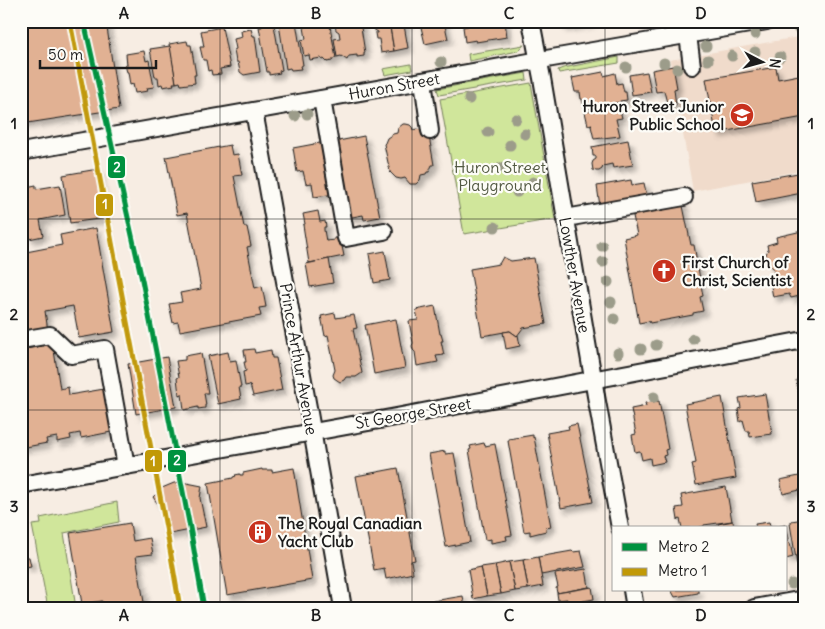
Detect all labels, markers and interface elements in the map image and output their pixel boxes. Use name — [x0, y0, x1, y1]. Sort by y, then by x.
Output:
text: A — [119, 3, 129, 23]
text: B — [311, 3, 322, 23]
text: C — [504, 3, 515, 23]
text: D — [695, 3, 707, 23]
scale bar — [40, 38, 156, 70]
north arrow — [738, 38, 788, 88]
text: 50 m — [48, 45, 83, 64]
text: N — [765, 58, 784, 69]
street label: Huron Street — [347, 68, 442, 104]
place label: Huron Street Junior Public School — [582, 96, 724, 134]
school or university icon: Huron Street Junior Public School — [729, 102, 755, 128]
text: 1 — [11, 113, 17, 133]
text: 1 — [808, 113, 814, 133]
line badge: 2 — [107, 155, 126, 179]
park label: Huron Street Playground — [454, 157, 547, 195]
text: 2 — [113, 158, 121, 176]
line badge: 1 — [95, 193, 114, 217]
text: 1 — [102, 195, 108, 213]
street label: Lowther Avenue — [555, 216, 595, 334]
place label: First Church of Christ, Scientist — [682, 252, 792, 290]
church icon: First Church of Christ, Scientist — [651, 258, 677, 284]
street label: Prince Arthur Avenue — [276, 281, 322, 437]
text: 2 — [10, 304, 19, 324]
text: 2 — [807, 304, 816, 324]
street label: St George Street — [353, 393, 473, 433]
line badge: 1 — [144, 449, 163, 473]
line badge: 2 — [167, 449, 187, 473]
text: 2 — [173, 451, 181, 469]
text: 1 — [150, 452, 156, 470]
text: 3 — [9, 496, 19, 516]
text: 3 — [806, 496, 816, 516]
place label: The Royal Canadian Yacht Club — [277, 513, 422, 551]
building icon: The Royal Canadian Yacht Club — [247, 519, 273, 545]
legend — [612, 526, 788, 592]
text: Metro 2 — [658, 537, 709, 556]
text: Metro 1 — [658, 561, 707, 580]
text: A — [119, 605, 129, 625]
text: B — [311, 605, 322, 625]
text: C — [504, 605, 515, 625]
text: D — [695, 605, 707, 625]

